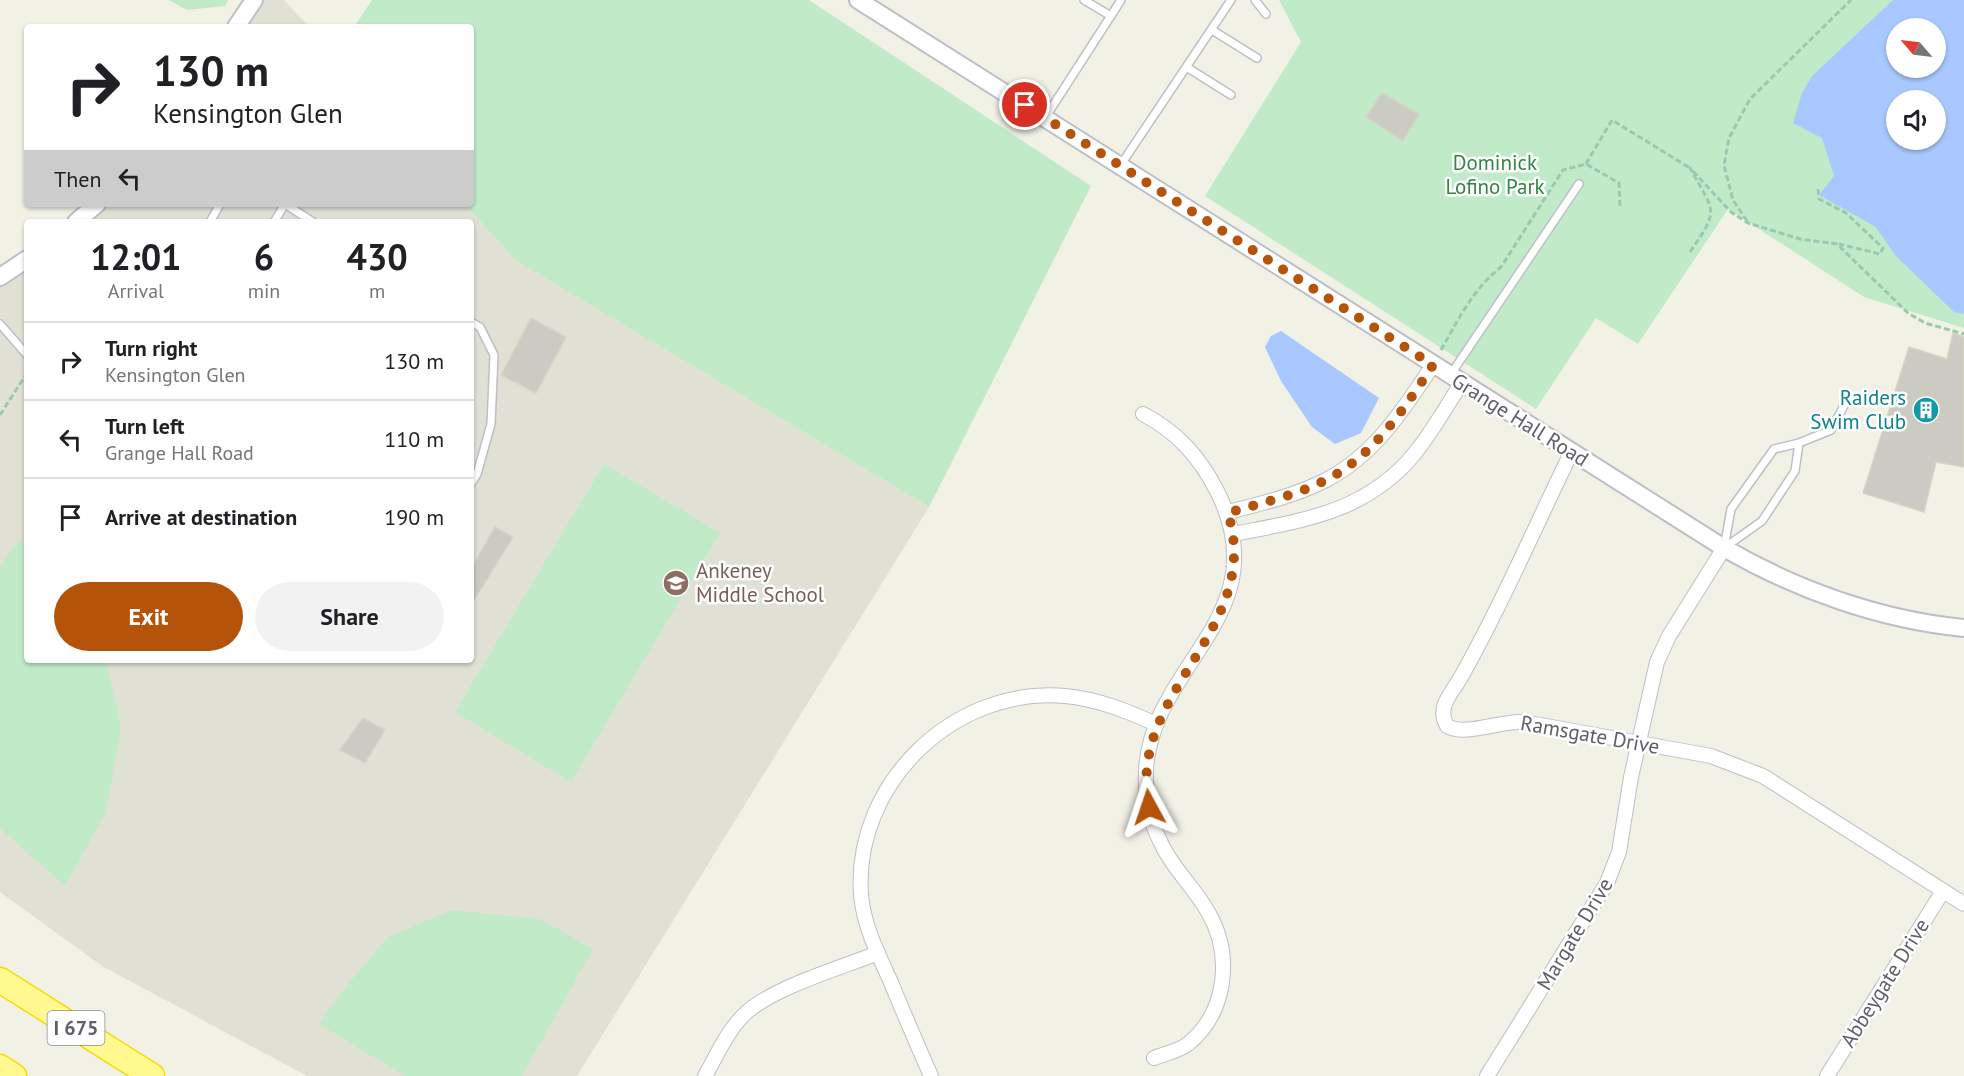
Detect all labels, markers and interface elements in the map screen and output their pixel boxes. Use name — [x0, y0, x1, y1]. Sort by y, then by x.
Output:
north arrow — [1886, 18, 1946, 78]
map controls — [1886, 18, 1946, 150]
text: 130 m — [153, 43, 269, 98]
icon: right — [54, 48, 132, 126]
pin — [999, 79, 1050, 130]
icon: arrive — [1008, 88, 1041, 121]
button: sound — [1886, 90, 1946, 150]
text: Kensington Glen — [153, 96, 343, 130]
park label: Dominick Lofino Park — [1445, 149, 1545, 200]
icon: left — [113, 162, 146, 195]
text: Then — [54, 165, 101, 193]
text: 12:01 — [90, 233, 182, 280]
text: 6 — [254, 233, 274, 280]
text: 430 — [347, 233, 408, 280]
text: Arrival — [108, 278, 164, 304]
text: min — [248, 278, 280, 304]
text: m — [369, 278, 385, 304]
text: Turn right — [105, 334, 197, 362]
icon: right — [54, 345, 87, 378]
text: 130 m — [384, 347, 444, 375]
text: Kensington Glen — [105, 362, 246, 388]
street label: Grange Hall Road — [1447, 367, 1594, 472]
place label: Raiders Swim Club — [1810, 384, 1906, 435]
building icon: Raiders Swim Club — [1911, 395, 1941, 425]
text: Turn left — [105, 412, 185, 440]
icon: left — [54, 423, 87, 456]
text: 110 m — [384, 425, 444, 453]
text: Grange Hall Road — [105, 440, 254, 466]
icon: arrive — [54, 501, 87, 534]
text: Arrive at destination — [105, 503, 297, 531]
text: 190 m — [384, 503, 444, 531]
place label: Ankeney Middle School — [696, 557, 824, 608]
school or university icon: Ankeney Middle School — [661, 568, 691, 598]
button: Exit — [54, 582, 243, 651]
button: Share — [255, 582, 444, 651]
street label: Ramsgate Drive — [1519, 709, 1662, 760]
position arrow — [1117, 775, 1181, 839]
street label: Margate Drive — [1531, 873, 1619, 995]
street label: Abbeygate Drive — [1834, 913, 1935, 1052]
road number: I 675 — [48, 1011, 104, 1045]

